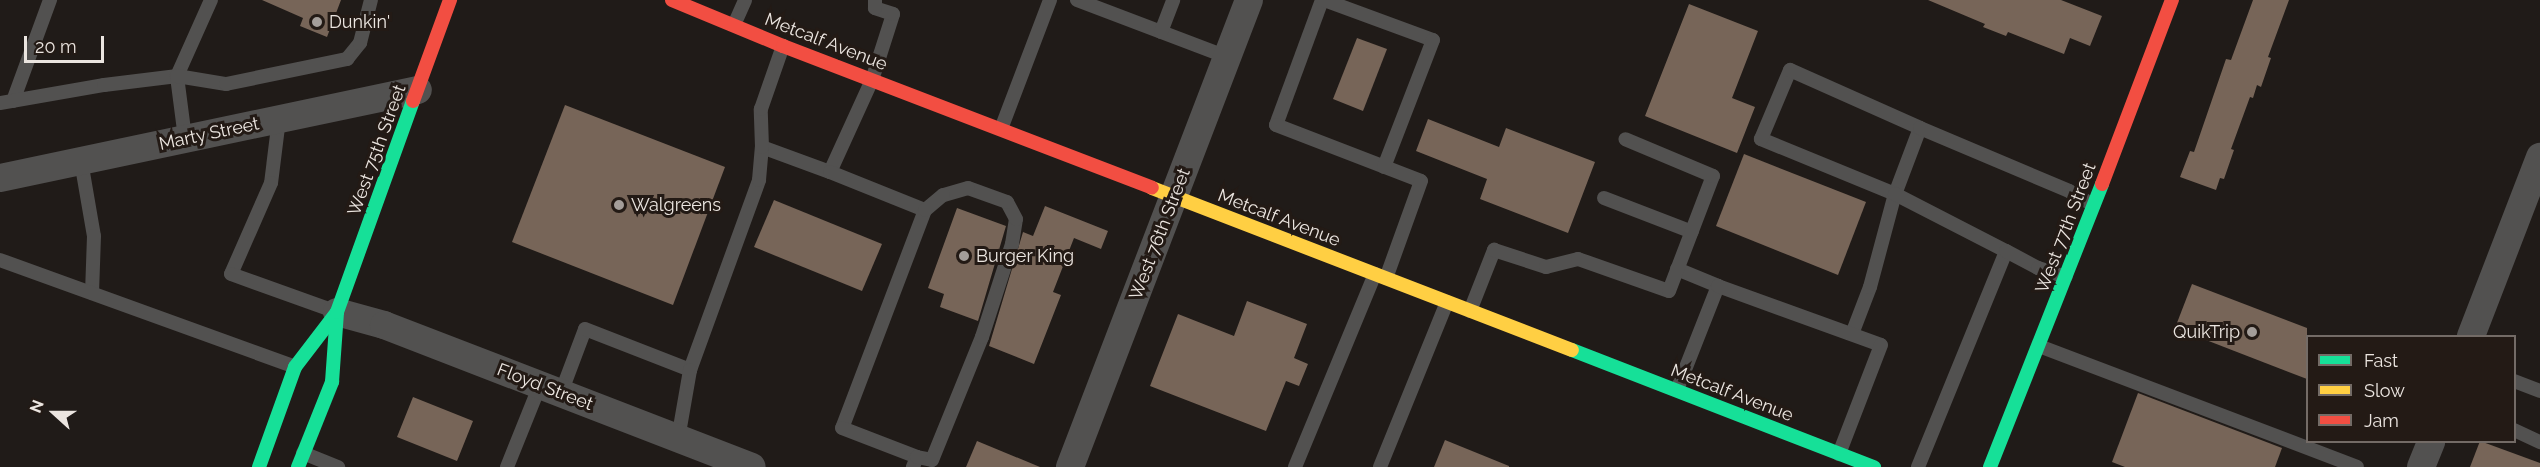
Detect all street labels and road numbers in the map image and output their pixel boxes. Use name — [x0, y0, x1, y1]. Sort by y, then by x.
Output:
street label: Metcalf Avenue — [761, 9, 891, 75]
street label: West 75th Street — [343, 82, 411, 218]
street label: Marty Street — [157, 113, 261, 155]
street label: West 77th Street — [2031, 160, 2101, 296]
street label: West 76th Street — [1125, 165, 1195, 303]
street label: Metcalf Avenue — [1214, 185, 1344, 251]
street label: Floyd Street — [494, 359, 596, 415]
street label: Metcalf Avenue — [1667, 360, 1797, 426]

